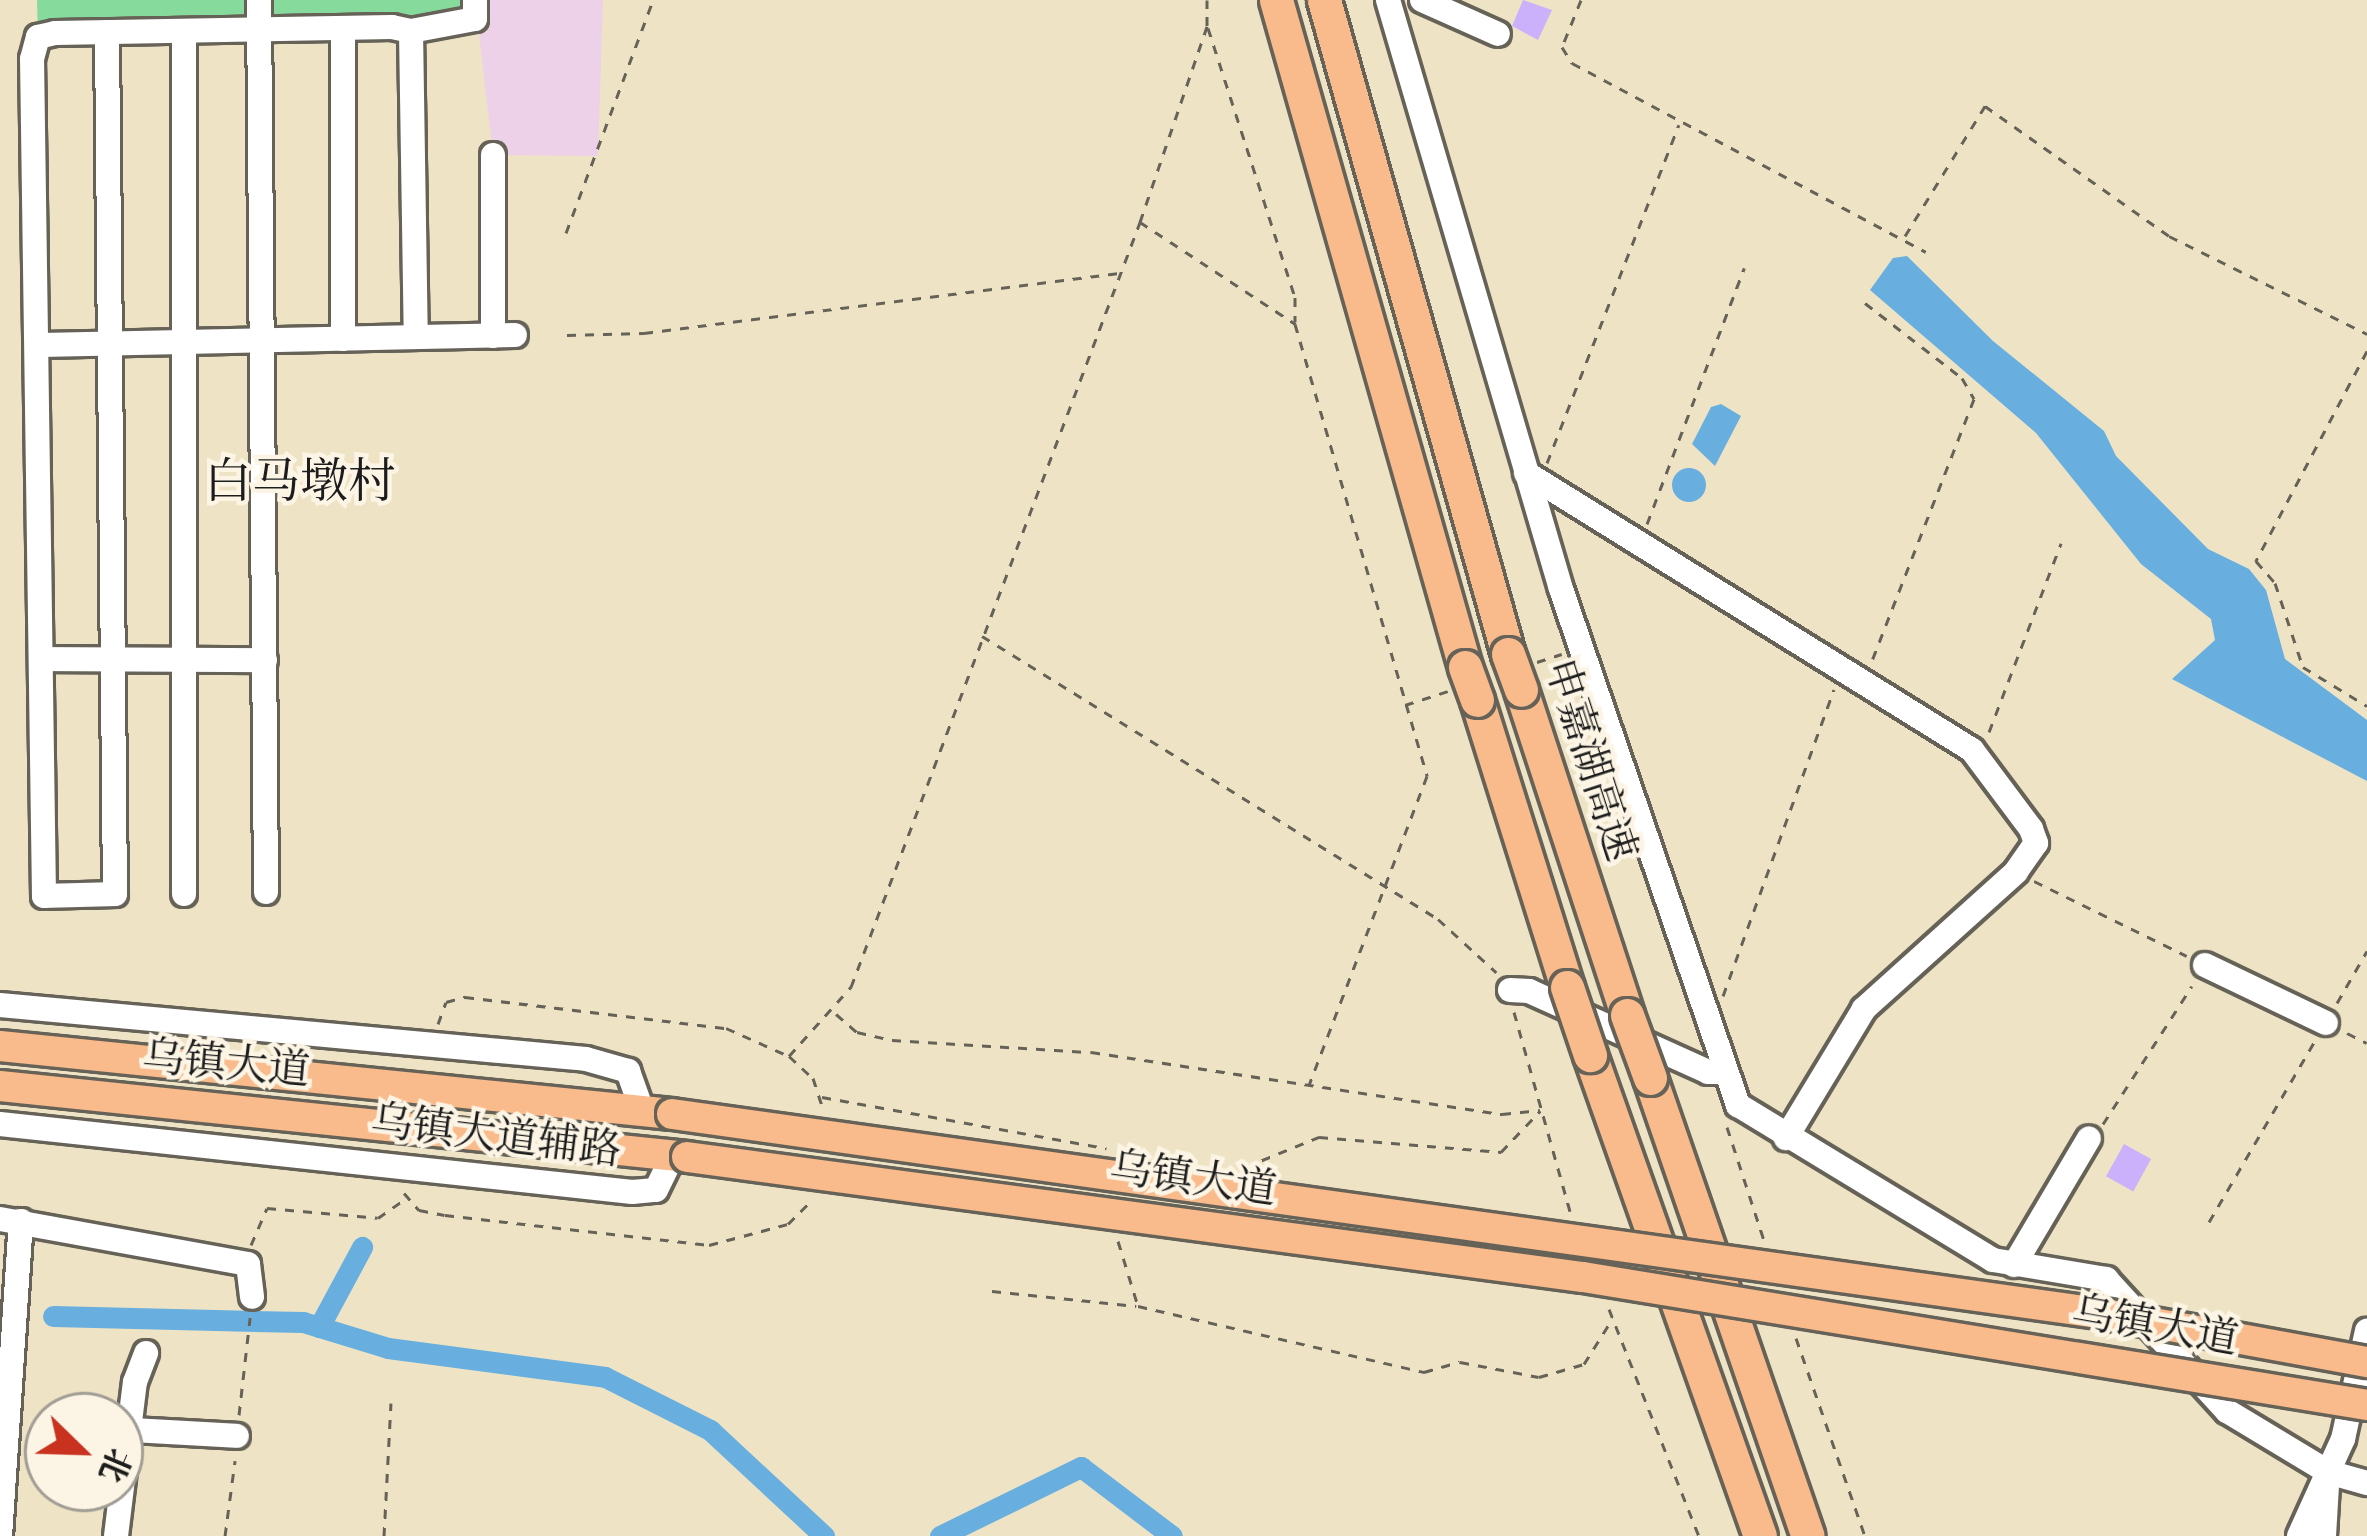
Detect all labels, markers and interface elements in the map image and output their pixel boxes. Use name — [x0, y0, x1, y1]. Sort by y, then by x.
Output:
district label: 白马墩村 — [204, 454, 396, 512]
street label: 申嘉湖高速 — [1534, 652, 1646, 868]
street label: 乌镇大道 — [140, 1032, 312, 1096]
street label: 乌镇大道辅路 — [368, 1096, 624, 1176]
street label: 乌镇大道 — [1106, 1142, 1280, 1216]
street label: 乌镇大道 — [2068, 1287, 2242, 1365]
north arrow — [24, 1392, 144, 1512]
text: 北 — [90, 1442, 140, 1488]

